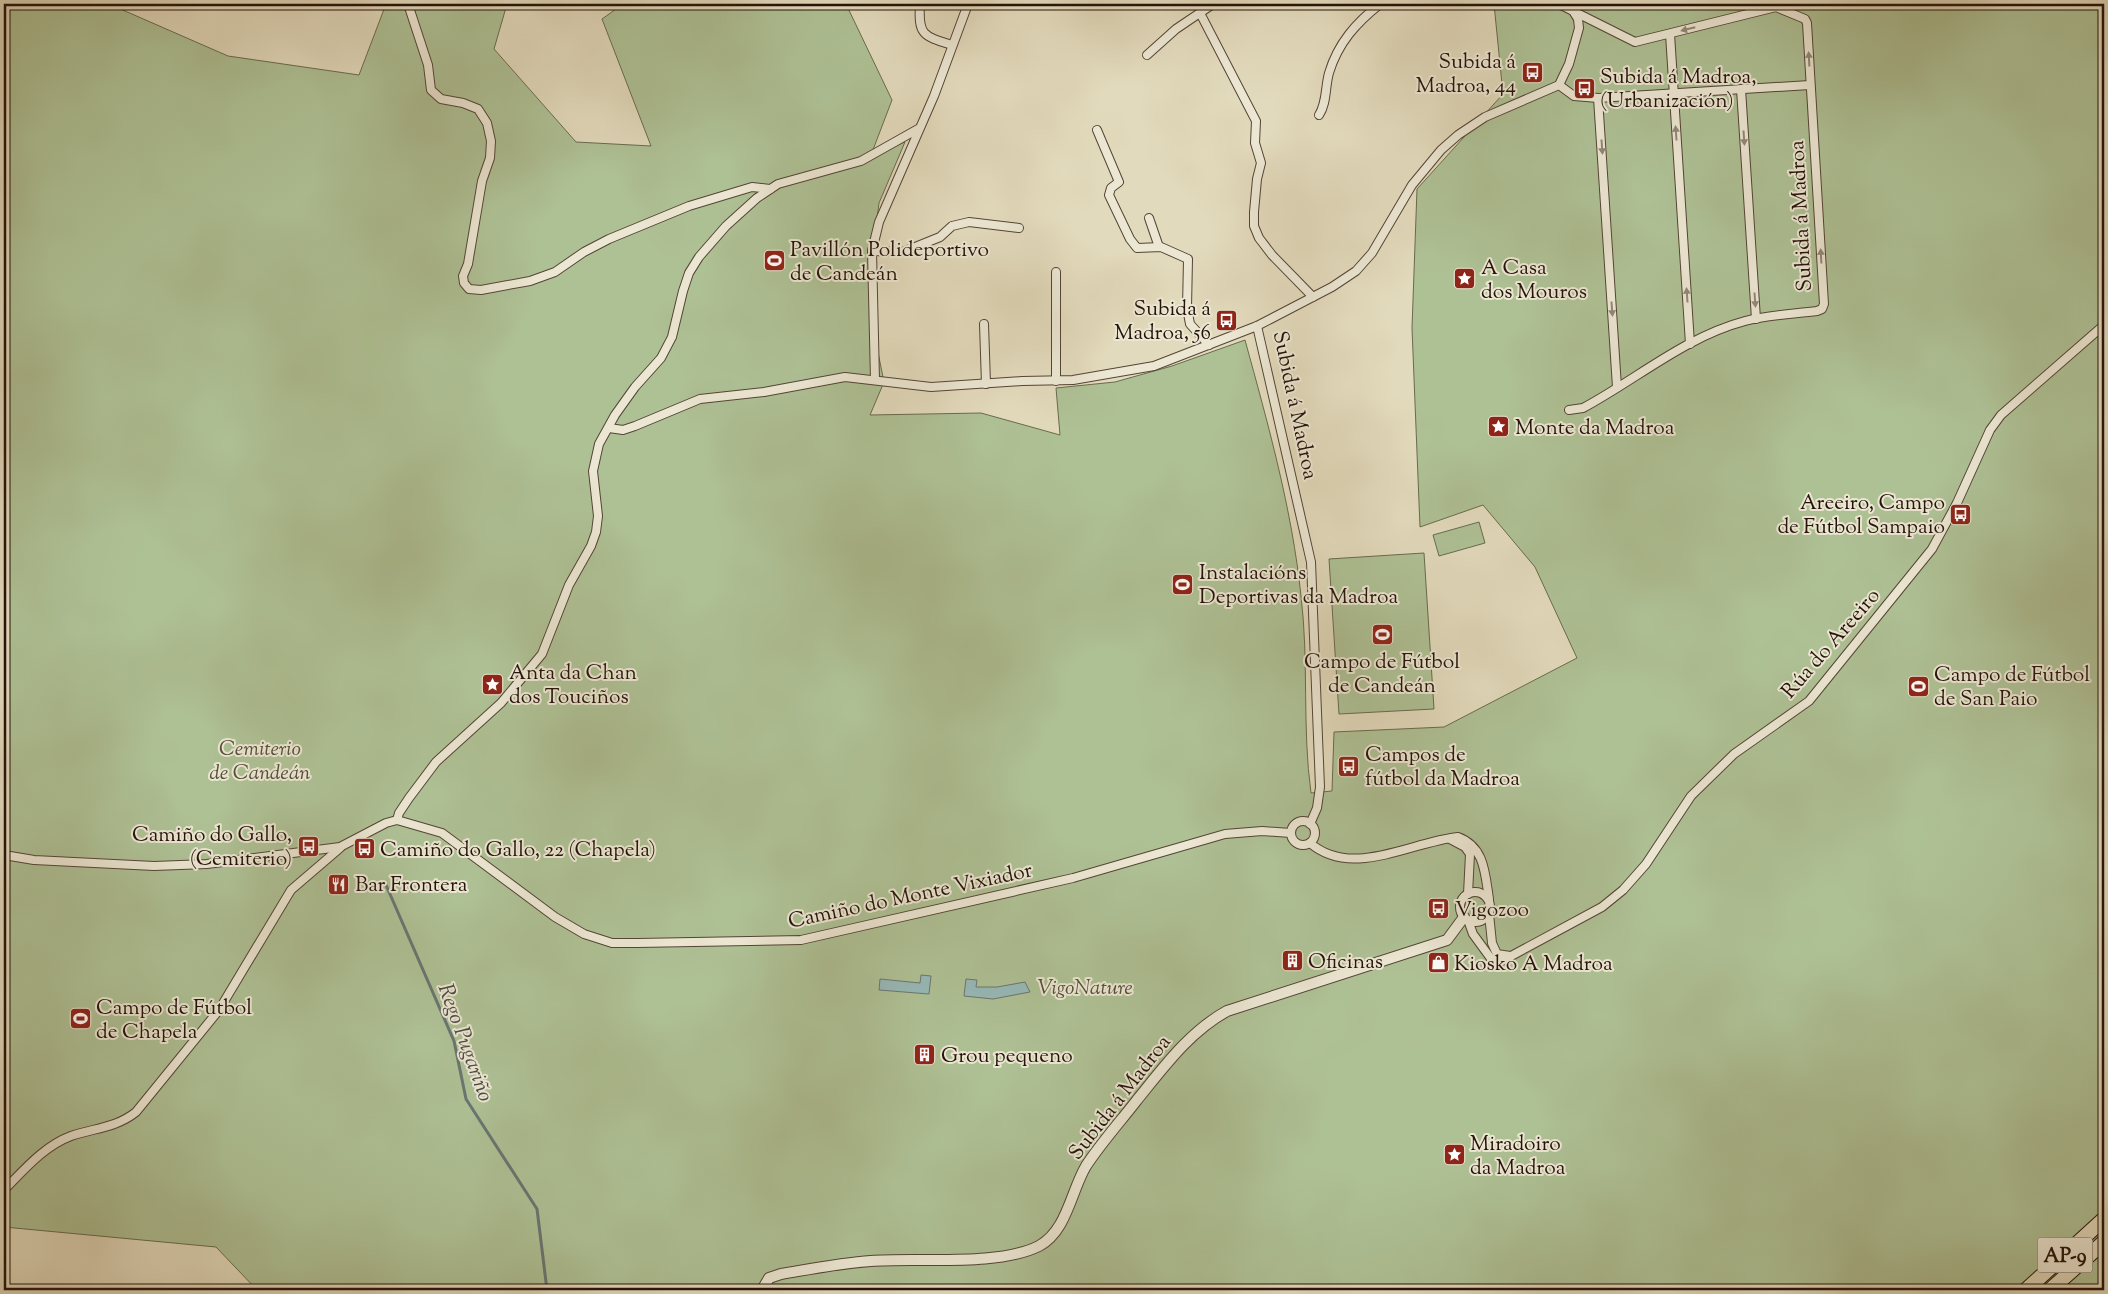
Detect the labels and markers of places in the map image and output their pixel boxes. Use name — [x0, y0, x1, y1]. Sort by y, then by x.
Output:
place label: Subida á Madroa, 44 — [1416, 48, 1516, 102]
bus stop icon: Subida á Madroa, 44 — [1520, 61, 1544, 85]
place label: Subida á Madroa, (Urbanización) — [1600, 63, 1757, 117]
bus stop icon: Subida á Madroa, (Urbanización) — [1572, 76, 1596, 100]
place label: Pavillón Polideportivo de Candeán — [790, 236, 989, 290]
sports icon: Pavillón Polideportivo de Candeán — [762, 249, 786, 273]
place label: A Casa dos Mouros — [1481, 254, 1587, 308]
place icon: A Casa dos Mouros — [1453, 267, 1477, 291]
place label: Subida á Madroa, 56 — [1114, 295, 1211, 349]
bus stop icon: Subida á Madroa, 56 — [1215, 308, 1239, 332]
place label: Monte da Madroa — [1515, 414, 1675, 444]
place icon: Monte da Madroa — [1487, 415, 1511, 439]
place label: Areeiro, Campo de Fútbol Sampaio — [1777, 489, 1945, 543]
bus stop icon: Areeiro, Campo de Fútbol Sampaio — [1949, 502, 1973, 526]
place label: Instalacións Deportivas da Madroa — [1199, 559, 1398, 613]
sports icon: Instalacións Deportivas da Madroa — [1171, 572, 1195, 596]
sports icon: Campo de Fútbol de Candeán — [1370, 622, 1394, 646]
place label: Campo de Fútbol de Candeán — [1304, 648, 1460, 702]
place label: Anta da Chan dos Touciños — [509, 659, 637, 713]
place label: Campo de Fútbol de San Paio — [1934, 661, 2090, 715]
place icon: Anta da Chan dos Touciños — [481, 672, 505, 696]
sports icon: Campo de Fútbol de San Paio — [1906, 674, 1930, 698]
place label: Campos de fútbol da Madroa — [1365, 741, 1520, 795]
bus stop icon: Campos de fútbol da Madroa — [1337, 754, 1361, 778]
place label: Camiño do Gallo, (Cemiterio) — [132, 821, 292, 875]
bus stop icon: Camiño do Gallo, (Cemiterio) — [296, 834, 320, 858]
place label: Camiño do Gallo, 22 (Chapela) — [380, 836, 656, 866]
bus stop icon: Camiño do Gallo, 22 (Chapela) — [352, 837, 376, 861]
place label: Bar Frontera — [355, 871, 468, 901]
restaurant icon: Bar Frontera — [327, 872, 351, 896]
place label: Vigozoo — [1455, 896, 1529, 926]
bus stop icon: Vigozoo — [1427, 897, 1451, 921]
place label: Oficinas — [1308, 948, 1383, 978]
building icon: Oficinas — [1280, 949, 1304, 973]
place label: Kiosko A Madroa — [1454, 950, 1613, 980]
shop icon: Kiosko A Madroa — [1426, 951, 1450, 975]
place label: Campo de Fútbol de Chapela — [96, 994, 252, 1048]
sports icon: Campo de Fútbol de Chapela — [68, 1007, 92, 1031]
place label: Grou pequeno — [941, 1042, 1073, 1072]
building icon: Grou pequeno — [913, 1043, 937, 1067]
place label: Miradoiro da Madroa — [1470, 1130, 1566, 1184]
place icon: Miradoiro da Madroa — [1442, 1143, 1466, 1167]

